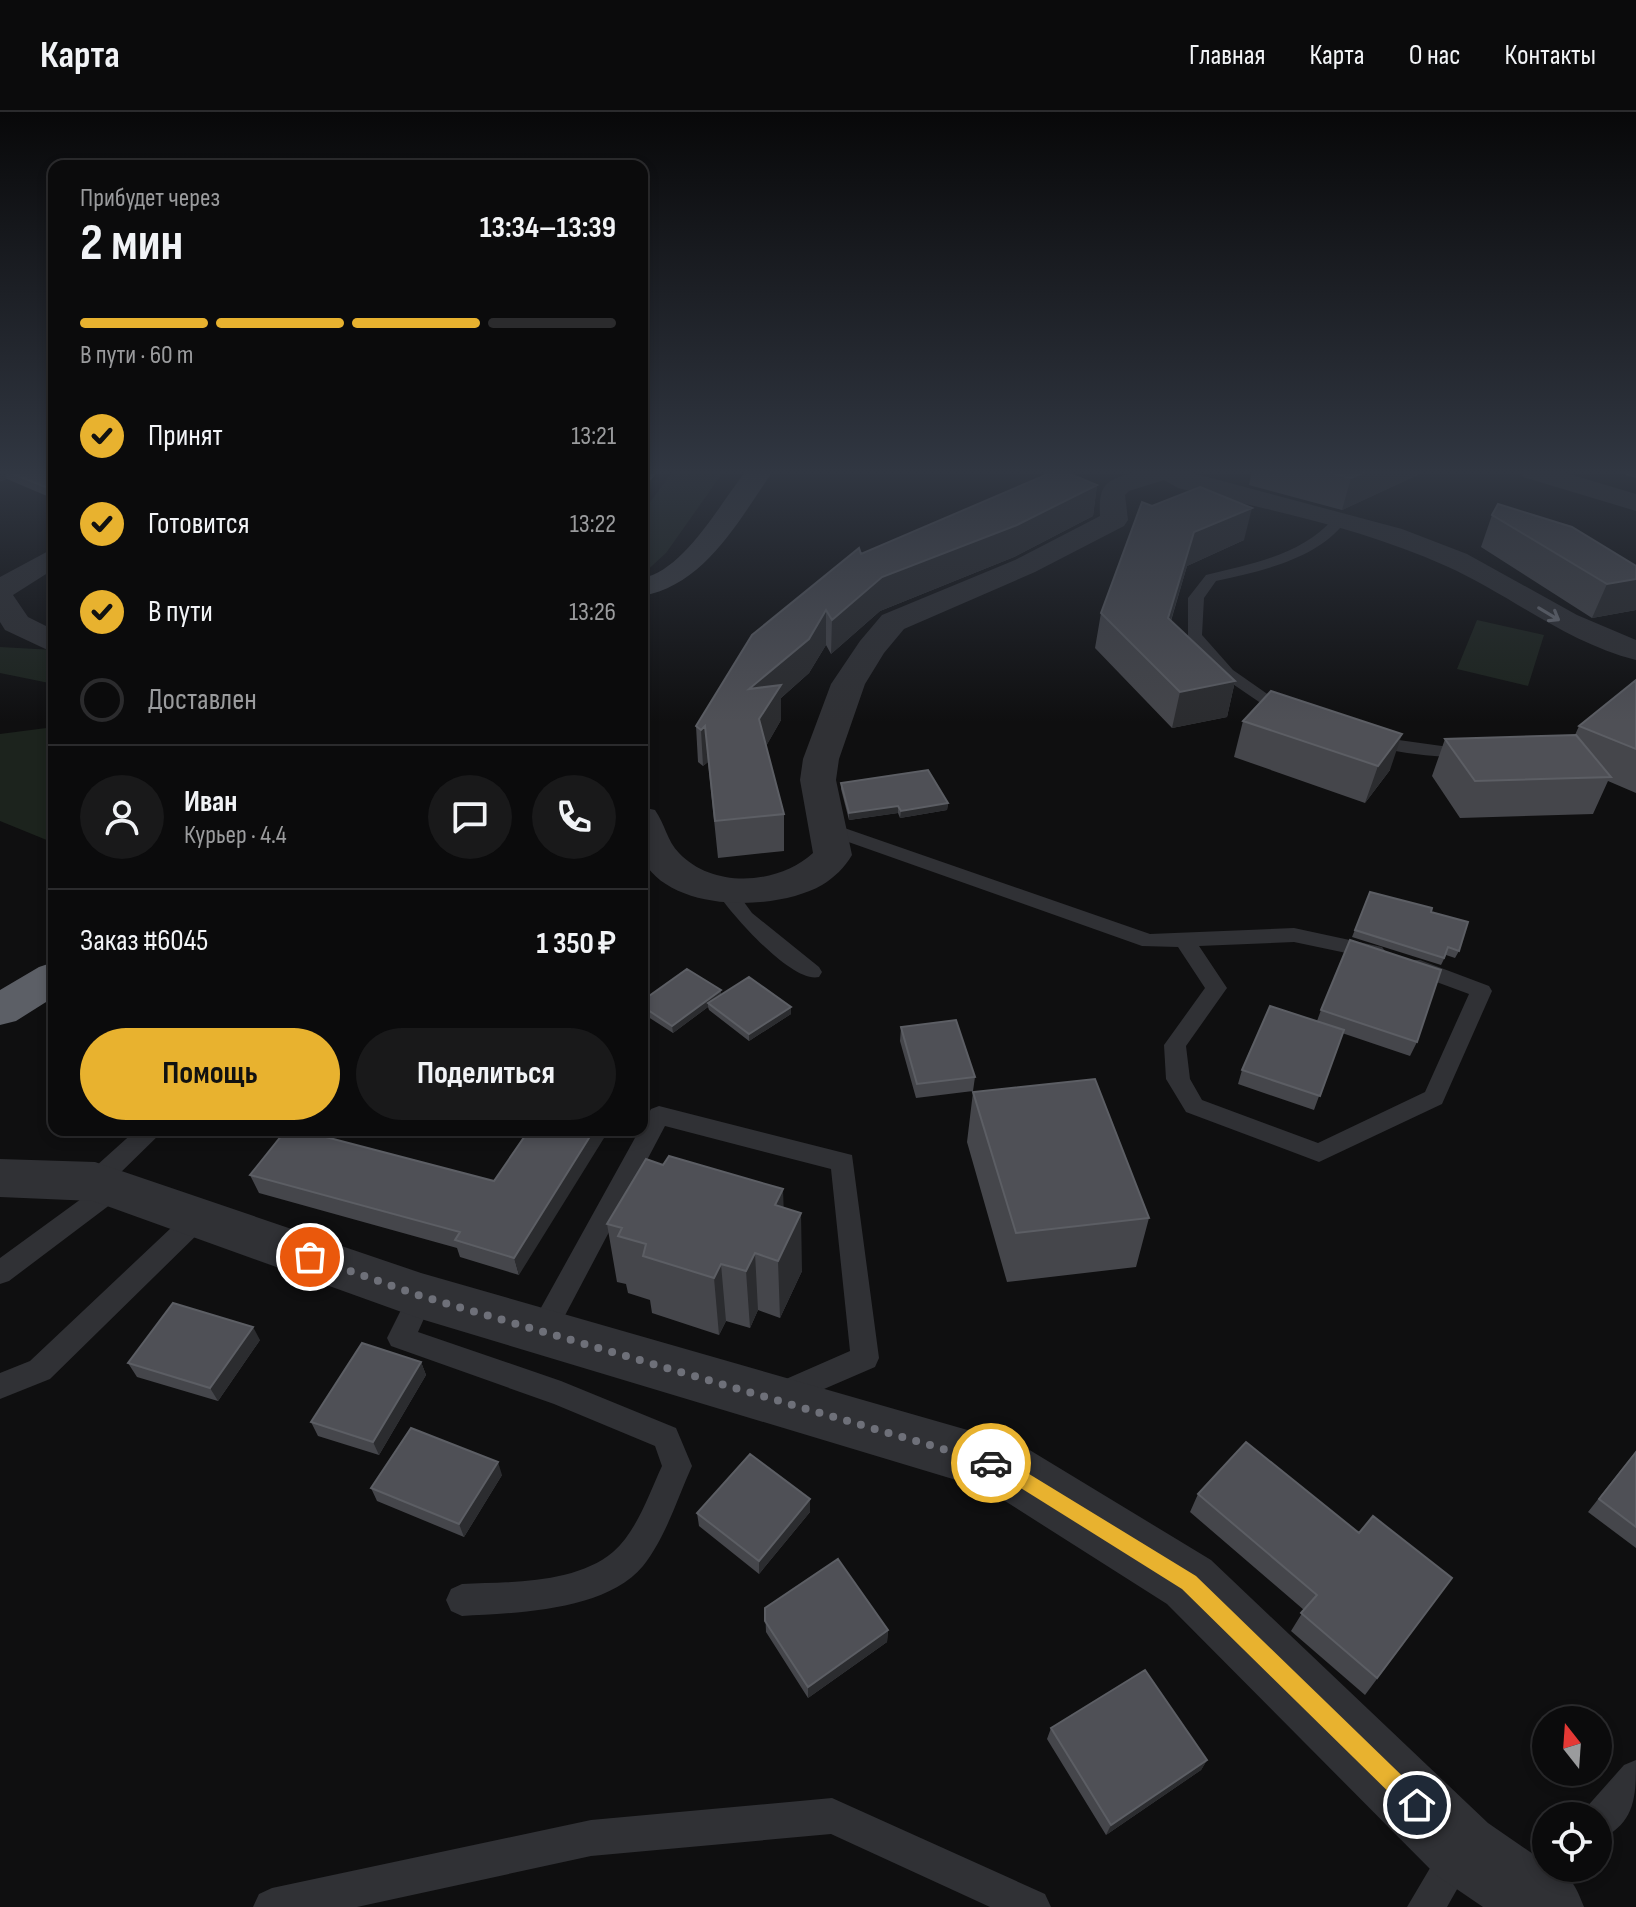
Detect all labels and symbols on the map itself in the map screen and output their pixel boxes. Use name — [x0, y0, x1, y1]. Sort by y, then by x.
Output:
one-way arrow — [1537, 606, 1560, 622]
pin — [276, 1223, 344, 1291]
courier — [951, 1423, 1031, 1503]
north arrow — [1532, 1706, 1612, 1786]
pin — [1383, 1771, 1451, 1839]

